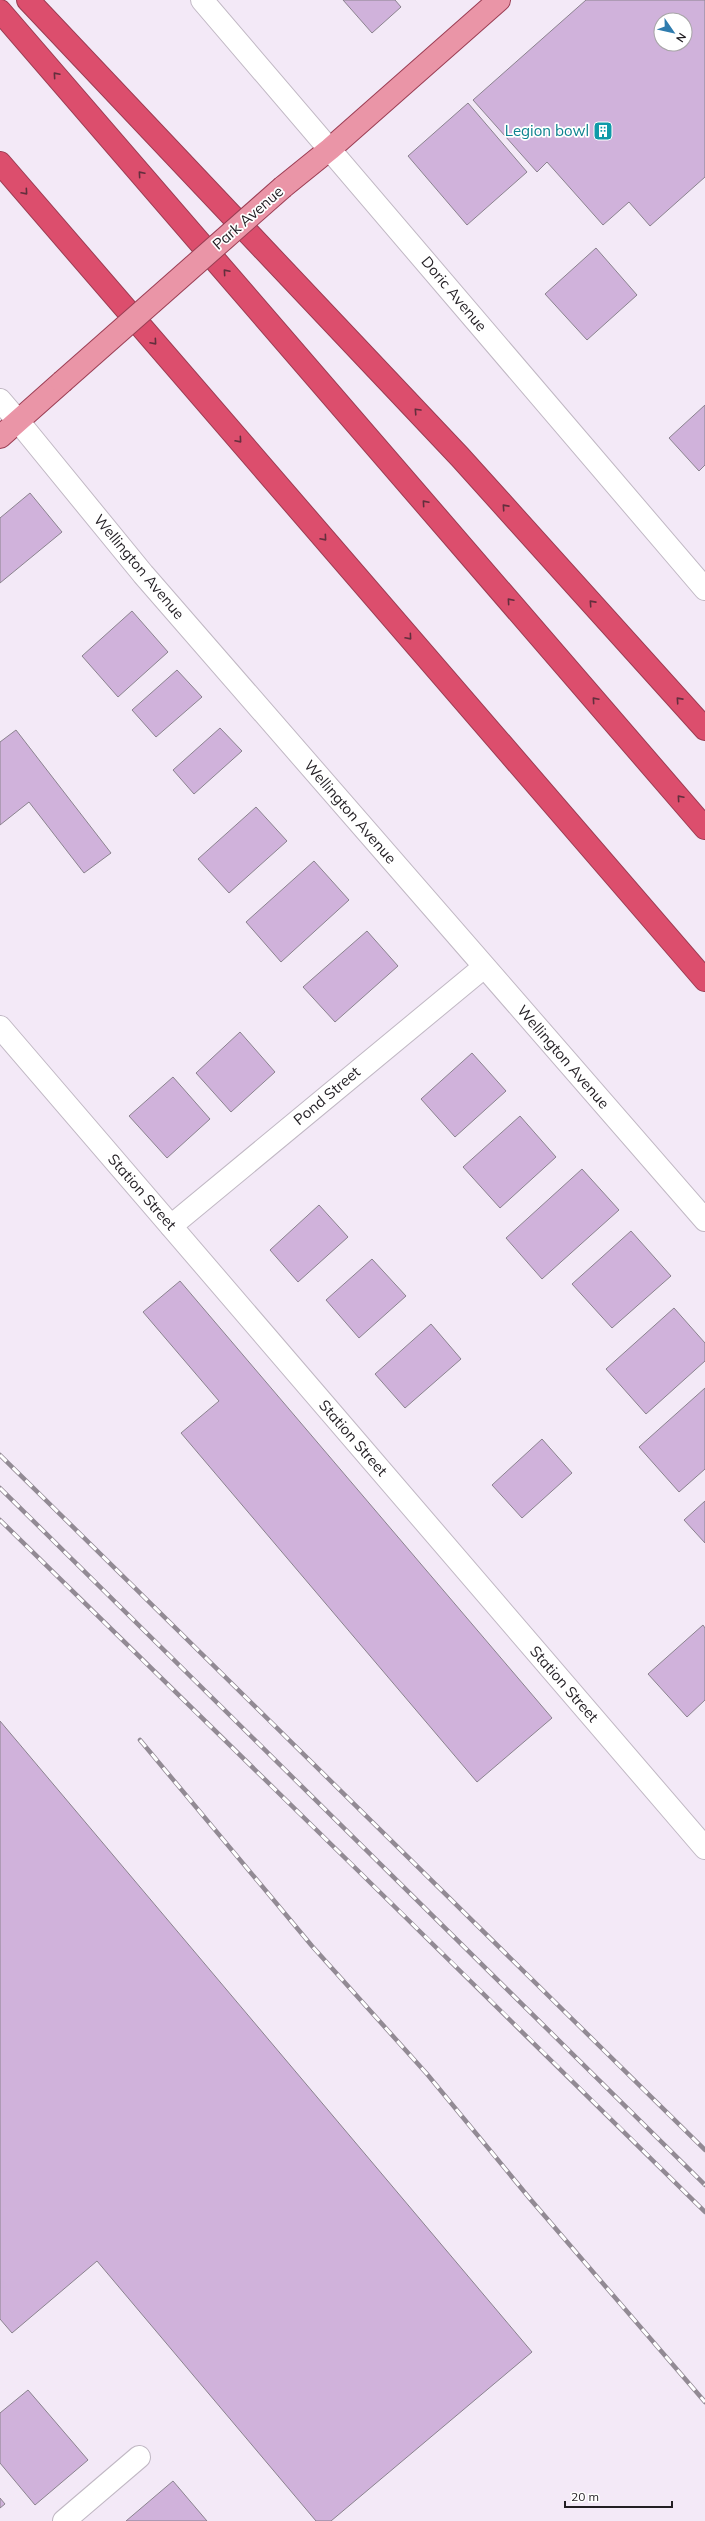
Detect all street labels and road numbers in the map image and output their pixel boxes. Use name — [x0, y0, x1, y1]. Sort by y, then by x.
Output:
street label: Park Avenue — [208, 182, 287, 254]
street label: Doric Avenue — [417, 252, 491, 335]
street label: Wellington Avenue — [90, 510, 189, 623]
street label: Wellington Avenue — [300, 756, 401, 867]
street label: Wellington Avenue — [513, 1001, 614, 1112]
street label: Pond Street — [289, 1062, 364, 1129]
street label: Station Street — [104, 1150, 181, 1234]
street label: Station Street — [315, 1396, 392, 1480]
street label: Station Street — [526, 1642, 603, 1726]

